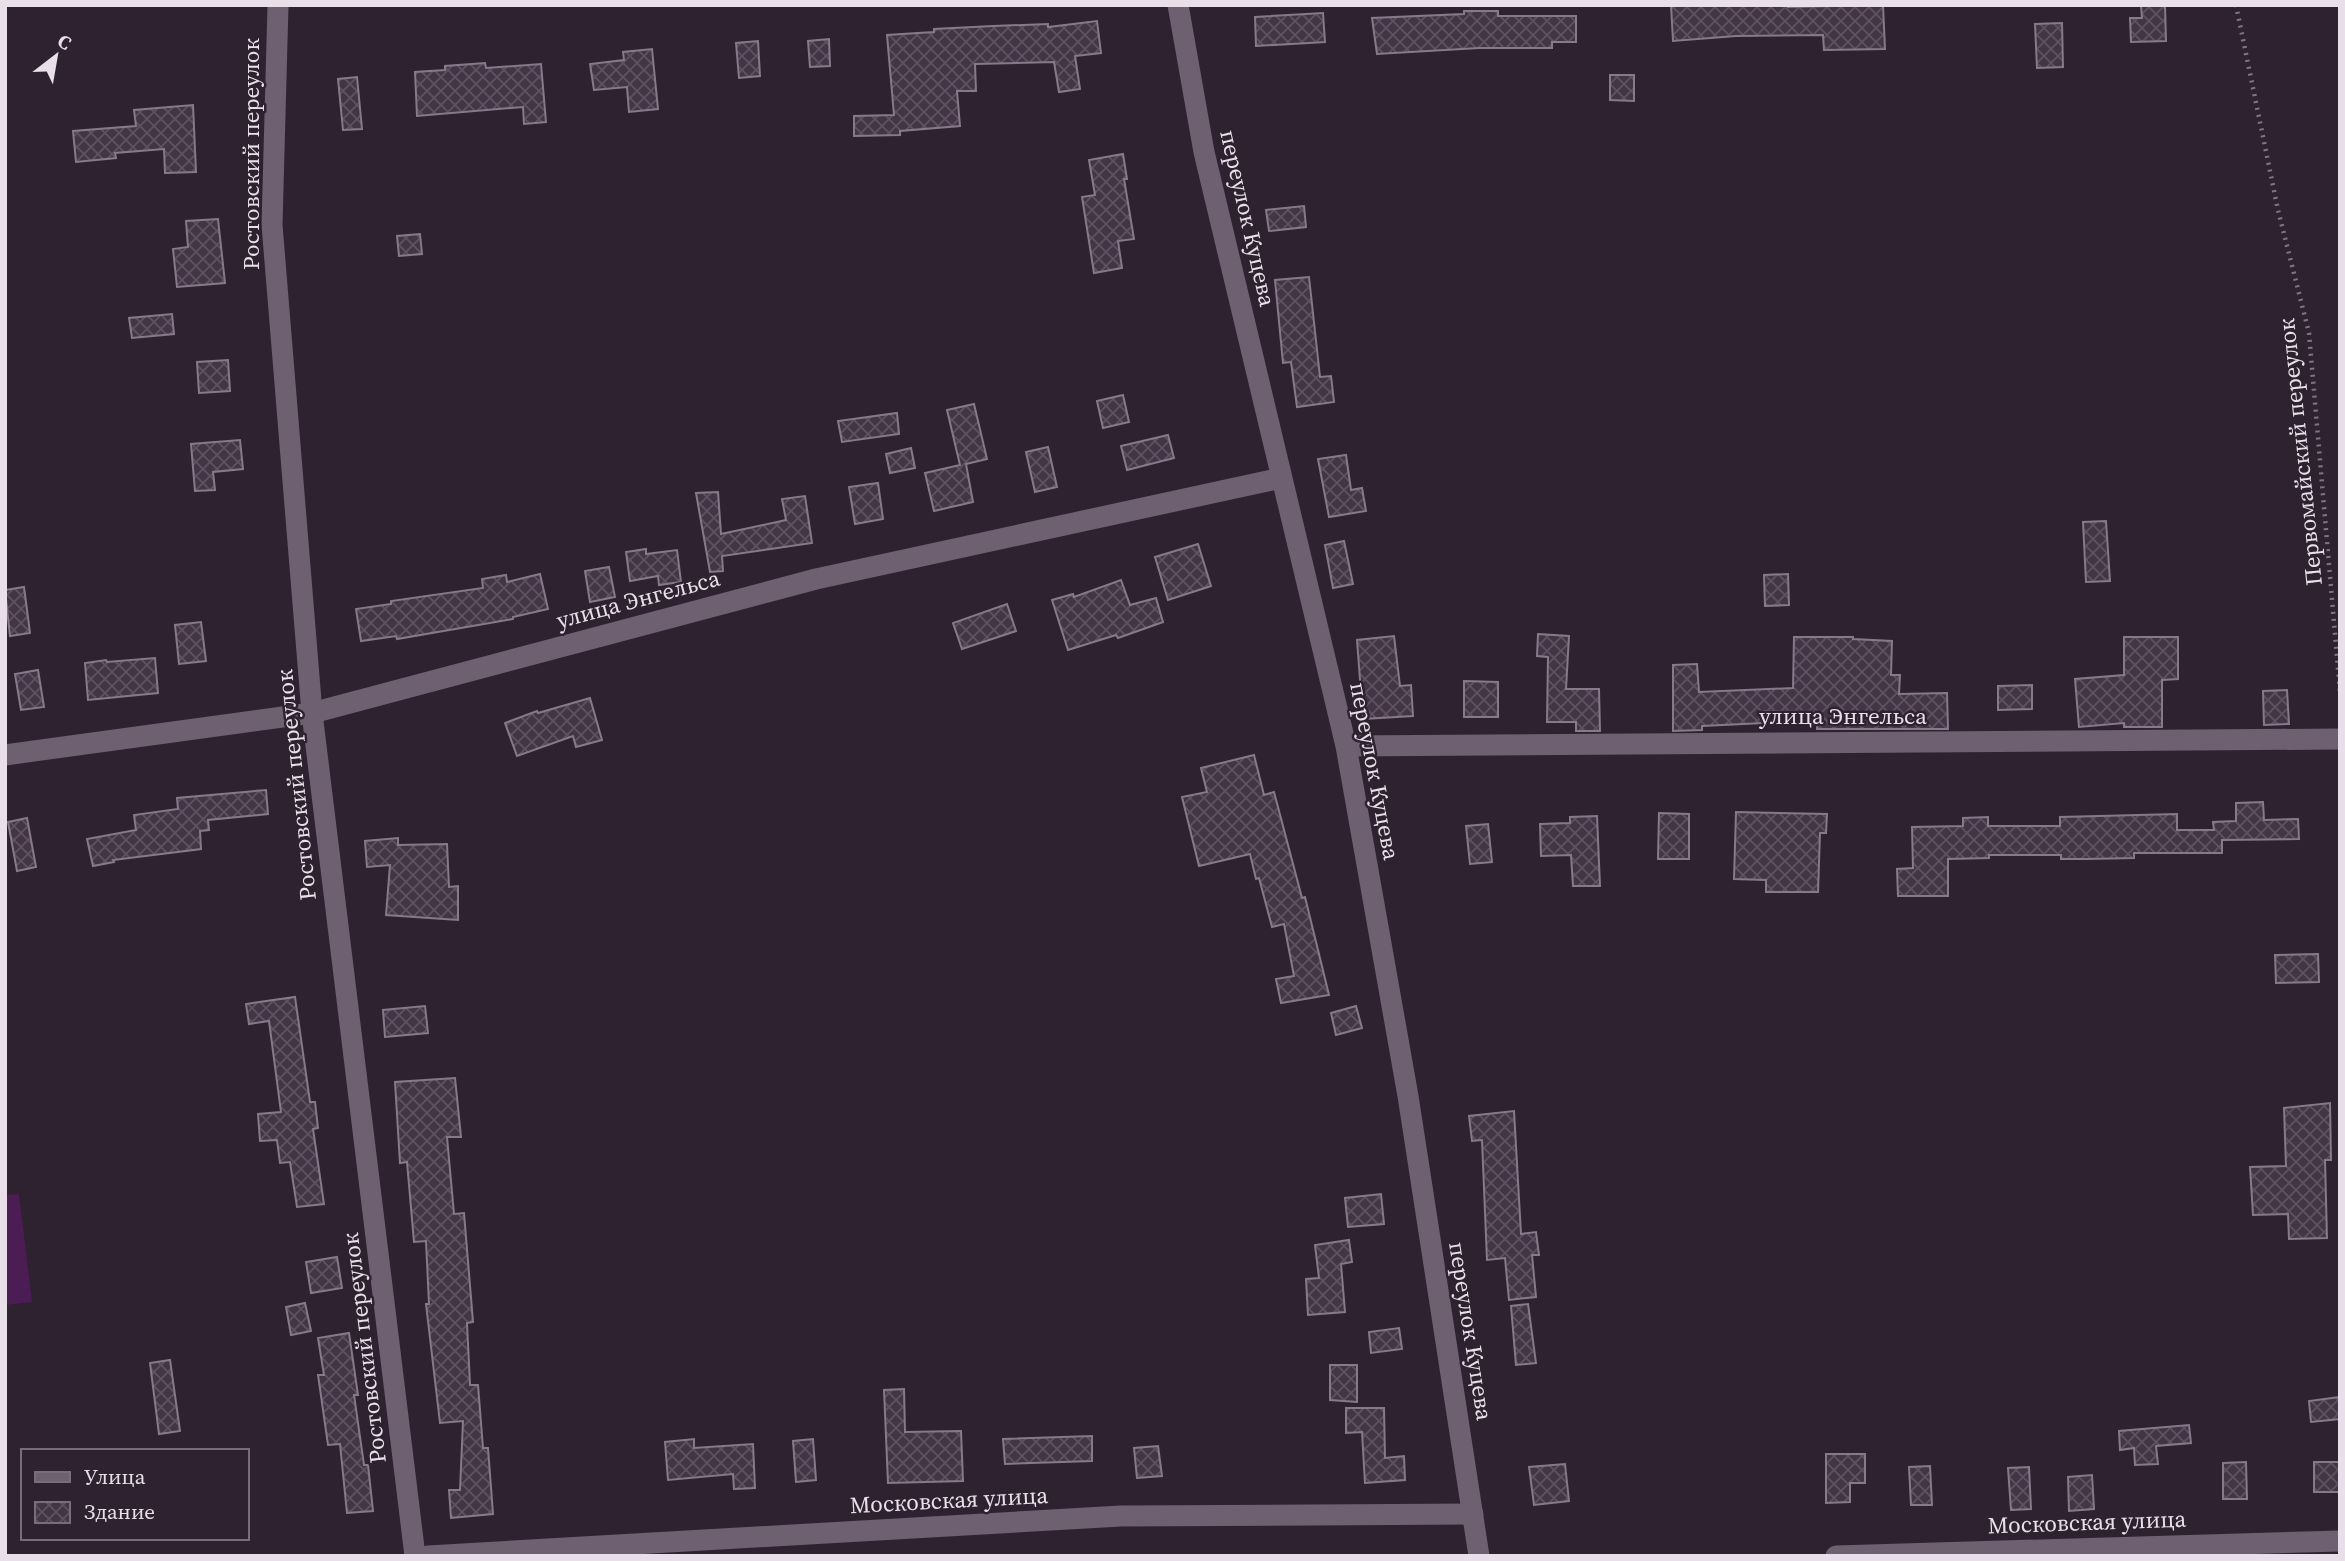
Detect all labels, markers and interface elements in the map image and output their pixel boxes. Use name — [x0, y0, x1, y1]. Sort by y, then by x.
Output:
north arrow — [21, 21, 91, 91]
text: С — [53, 27, 77, 56]
street label: Ростовский переулок — [235, 38, 267, 270]
street label: переулок Куцева — [1212, 127, 1284, 310]
street label: Первомайский переулок — [2270, 316, 2330, 587]
street label: улица Энгельса — [553, 562, 724, 636]
street label: Ростовский переулок — [268, 668, 324, 902]
street label: переулок Куцева — [1342, 679, 1408, 863]
street label: улица Энгельса — [1759, 700, 1927, 732]
street label: Ростовский переулок — [334, 1231, 394, 1465]
street label: переулок Куцева — [1441, 1239, 1501, 1423]
legend — [21, 1449, 248, 1540]
text: Улица — [84, 1462, 146, 1491]
street label: Московская улица — [849, 1479, 1049, 1521]
text: Здание — [84, 1497, 155, 1526]
street label: Московская улица — [1987, 1503, 2187, 1541]

